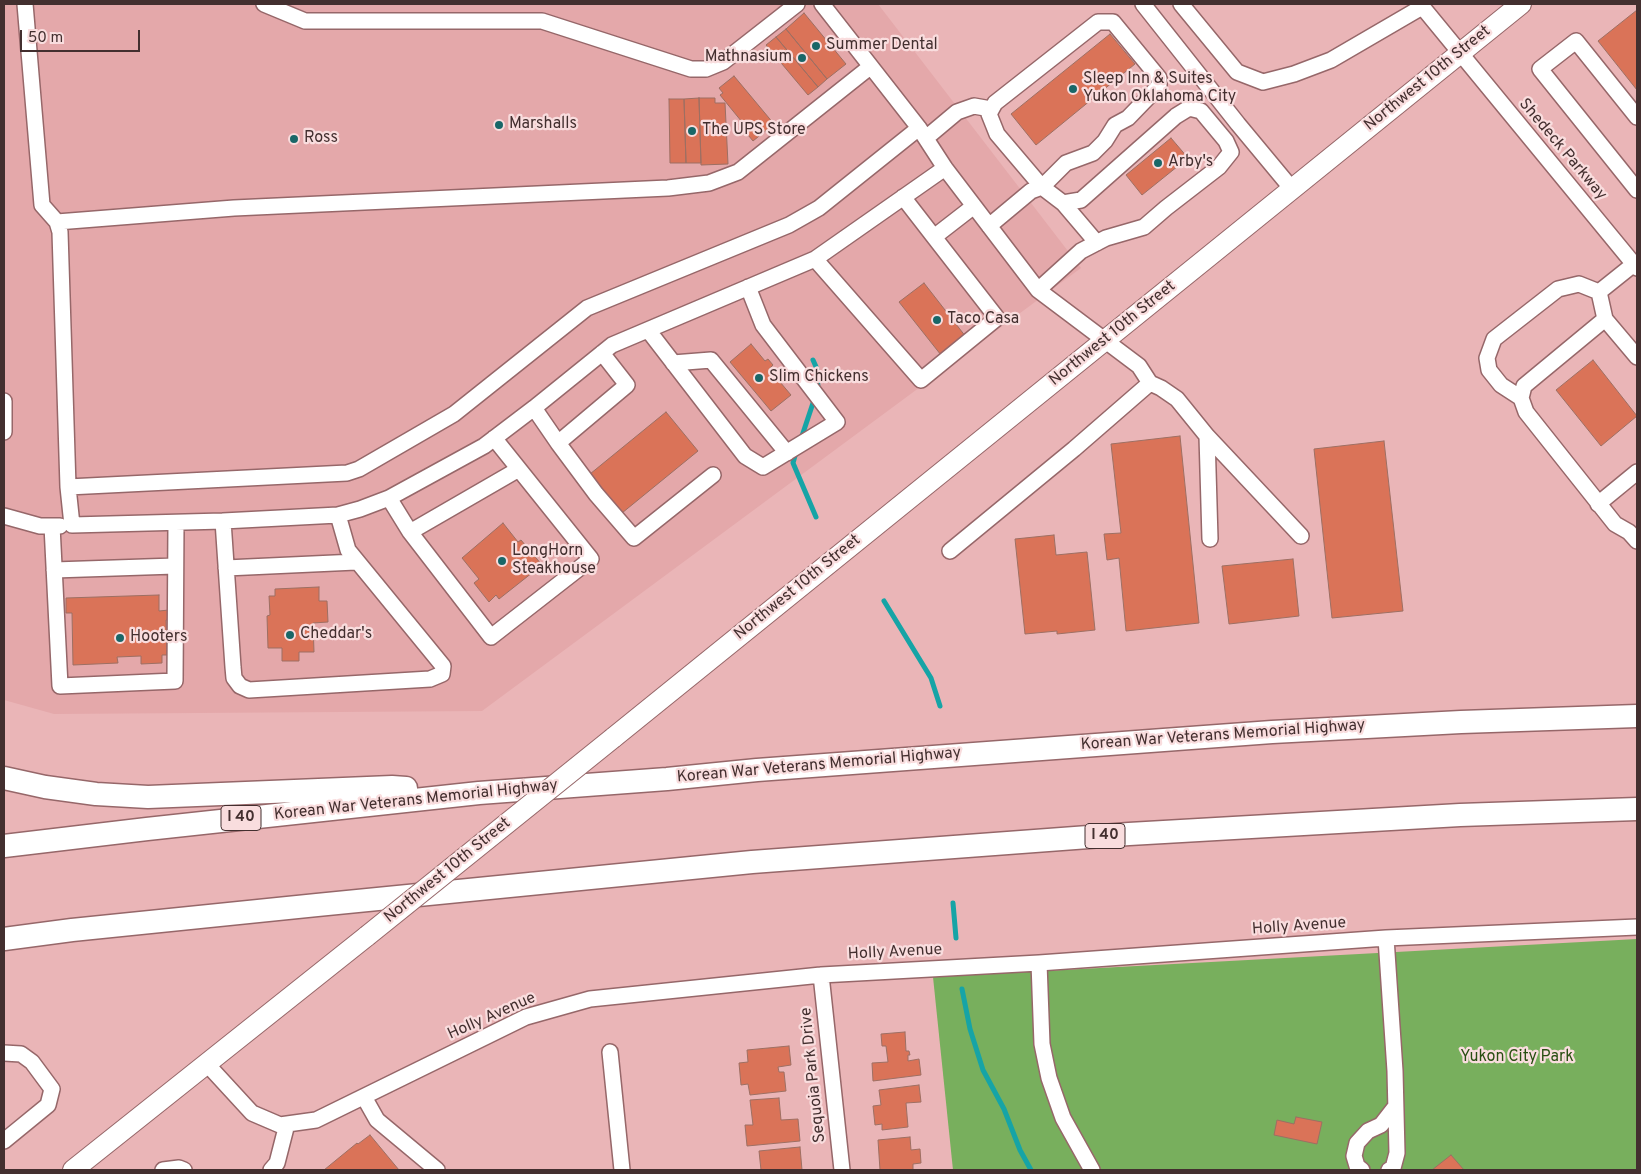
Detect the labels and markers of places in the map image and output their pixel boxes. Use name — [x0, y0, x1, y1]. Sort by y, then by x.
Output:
place label: Summer Dental — [826, 36, 938, 56]
marker: Summer Dental — [810, 40, 822, 52]
place label: Mathnasium — [705, 48, 792, 68]
marker: Mathnasium — [796, 52, 808, 64]
place label: Sleep Inn & Suites Yukon Oklahoma City — [1083, 70, 1236, 108]
marker: Sleep Inn & Suites Yukon Oklahoma City — [1067, 83, 1079, 95]
place label: Marshalls — [509, 115, 577, 135]
marker: Marshalls — [493, 119, 505, 131]
place label: The UPS Store — [702, 121, 806, 141]
marker: The UPS Store — [686, 125, 698, 137]
place label: Ross — [304, 129, 338, 149]
marker: Ross — [288, 133, 300, 145]
place label: Arby's — [1168, 153, 1213, 173]
marker: Arby's — [1152, 157, 1164, 169]
place label: Taco Casa — [947, 310, 1019, 330]
marker: Taco Casa — [931, 314, 943, 326]
place label: Slim Chickens — [769, 368, 869, 388]
marker: Slim Chickens — [753, 372, 765, 384]
place label: LongHorn Steakhouse — [512, 542, 596, 580]
marker: LongHorn Steakhouse — [496, 555, 508, 567]
place label: Cheddar's — [300, 625, 372, 645]
place label: Hooters — [130, 628, 187, 648]
marker: Cheddar's — [284, 629, 296, 641]
marker: Hooters — [114, 632, 126, 644]

